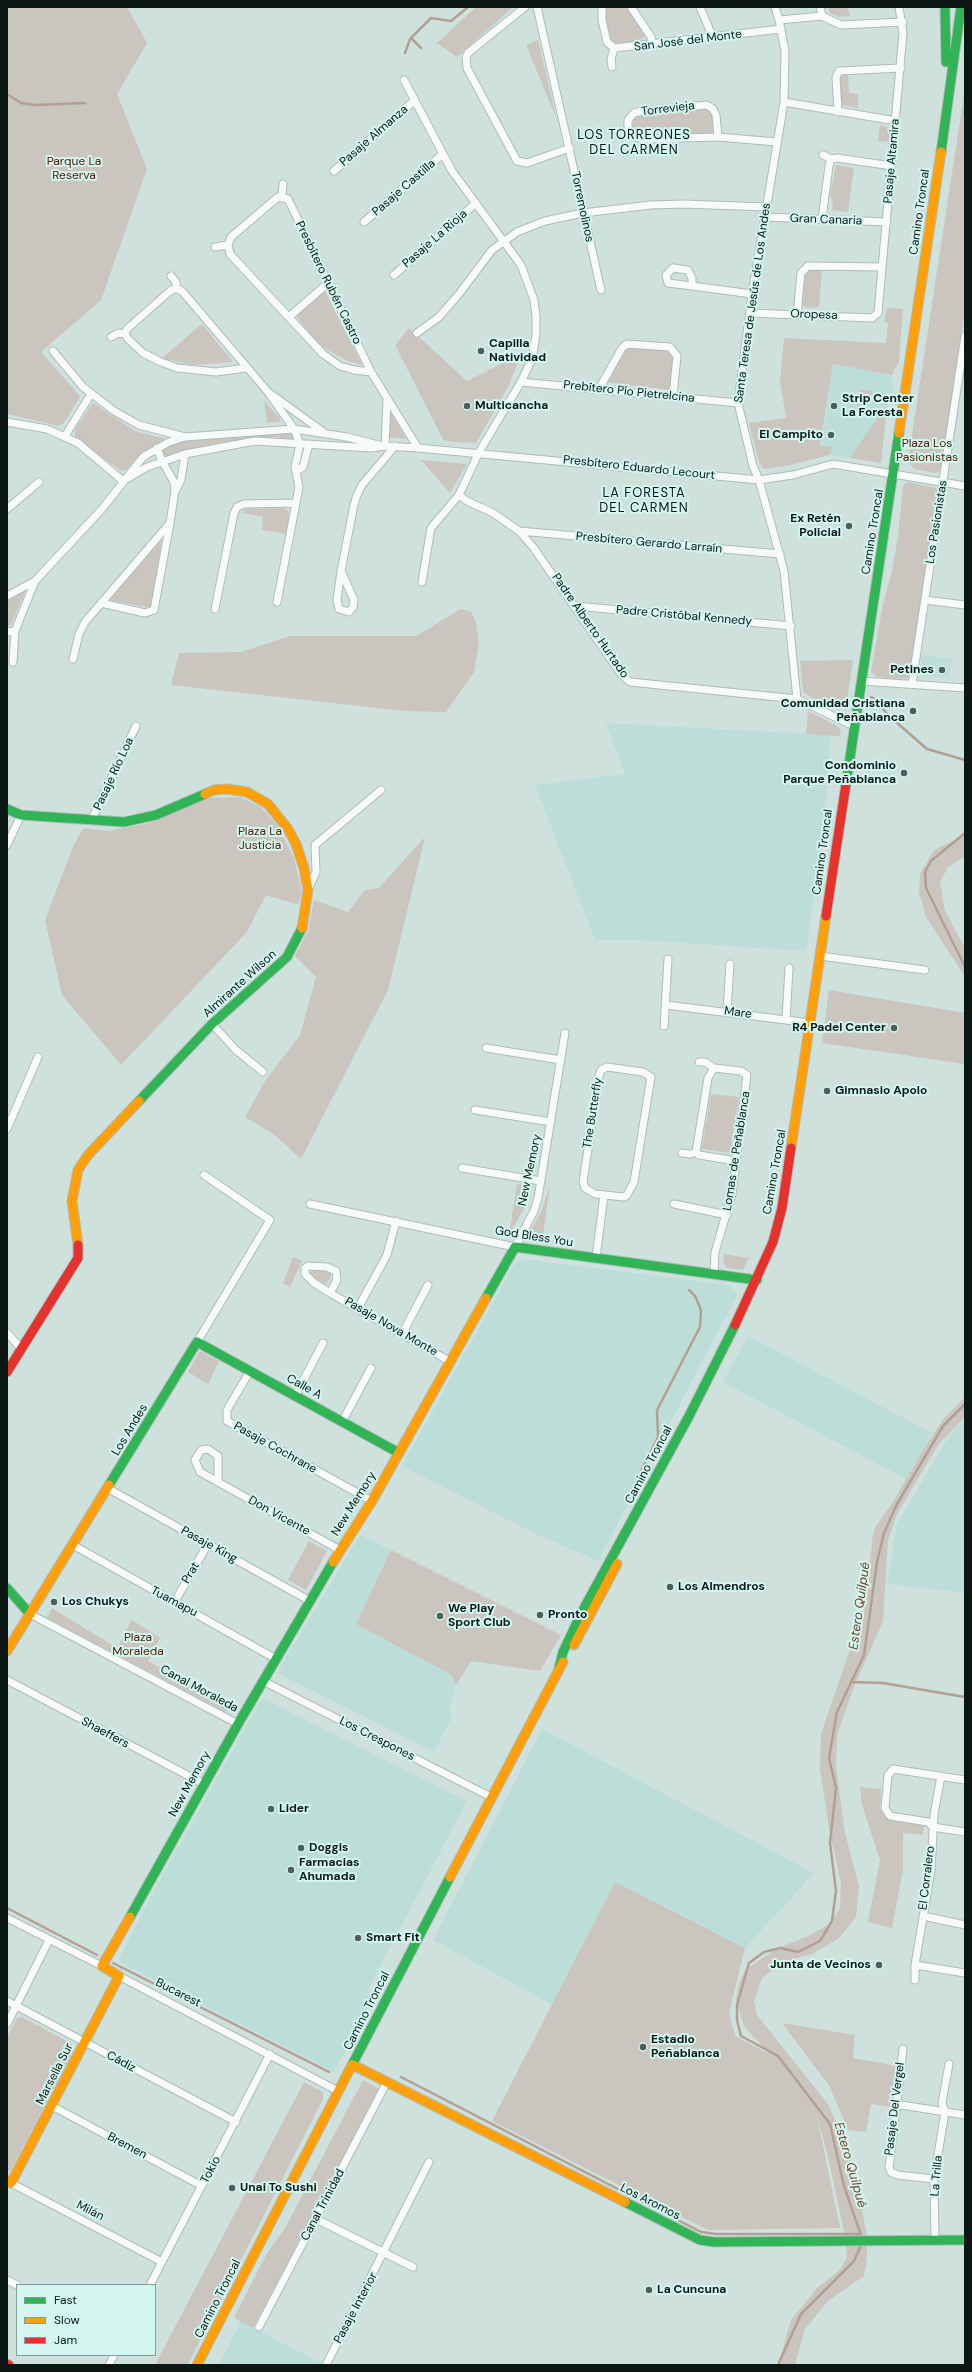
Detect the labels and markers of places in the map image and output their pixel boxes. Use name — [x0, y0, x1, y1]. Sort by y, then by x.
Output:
place label: Capilla Natividad — [489, 337, 546, 365]
marker: Capilla Natividad — [476, 346, 486, 356]
place label: Strip Center La Foresta — [842, 392, 914, 420]
place label: Multicancha — [475, 399, 548, 413]
marker: Multicancha — [462, 401, 472, 411]
marker: Strip Center La Foresta — [829, 401, 839, 411]
place label: El Campito — [759, 428, 823, 442]
marker: El Campito — [826, 430, 836, 440]
place label: Ex Retén Policial — [790, 512, 841, 540]
marker: Ex Retén Policial — [844, 521, 854, 531]
place label: Petines — [890, 663, 934, 677]
marker: Petines — [937, 665, 947, 675]
place label: Comunidad Cristiana Peñablanca — [781, 697, 905, 725]
marker: Comunidad Cristiana Peñablanca — [908, 706, 918, 716]
place label: Condominio Parque Peñablanca — [783, 759, 896, 787]
marker: Condominio Parque Peñablanca — [899, 768, 909, 778]
place label: R4 Padel Center — [792, 1021, 886, 1035]
marker: R4 Padel Center — [889, 1023, 899, 1033]
place label: Gimnasio Apolo — [835, 1084, 927, 1098]
marker: Gimnasio Apolo — [822, 1086, 832, 1096]
place label: Los Almendros — [678, 1580, 765, 1594]
marker: Los Almendros — [665, 1582, 675, 1592]
place label: Los Chukys — [62, 1595, 129, 1609]
marker: Los Chukys — [49, 1597, 59, 1607]
place label: We Play Sport Club — [448, 1602, 511, 1630]
place label: Pronto — [548, 1608, 587, 1622]
marker: Pronto — [535, 1610, 545, 1620]
marker: We Play Sport Club — [435, 1611, 445, 1621]
place label: Lider — [279, 1802, 309, 1816]
marker: Lider — [266, 1804, 276, 1814]
place label: Doggis — [309, 1841, 348, 1855]
marker: Doggis — [296, 1843, 306, 1853]
place label: Farmacias Ahumada — [299, 1856, 359, 1884]
marker: Farmacias Ahumada — [286, 1865, 296, 1875]
place label: Smart Fit — [366, 1931, 420, 1945]
marker: Smart Fit — [353, 1933, 363, 1943]
place label: Junta de Vecinos — [770, 1958, 871, 1972]
marker: Junta de Vecinos — [874, 1960, 884, 1970]
place label: Estadio Peñablanca — [651, 2033, 720, 2061]
marker: Estadio Peñablanca — [638, 2042, 648, 2052]
place label: Unai To Sushi — [240, 2181, 317, 2195]
marker: Unai To Sushi — [227, 2183, 237, 2193]
place label: La Cuncuna — [657, 2283, 726, 2297]
marker: La Cuncuna — [644, 2285, 654, 2295]

